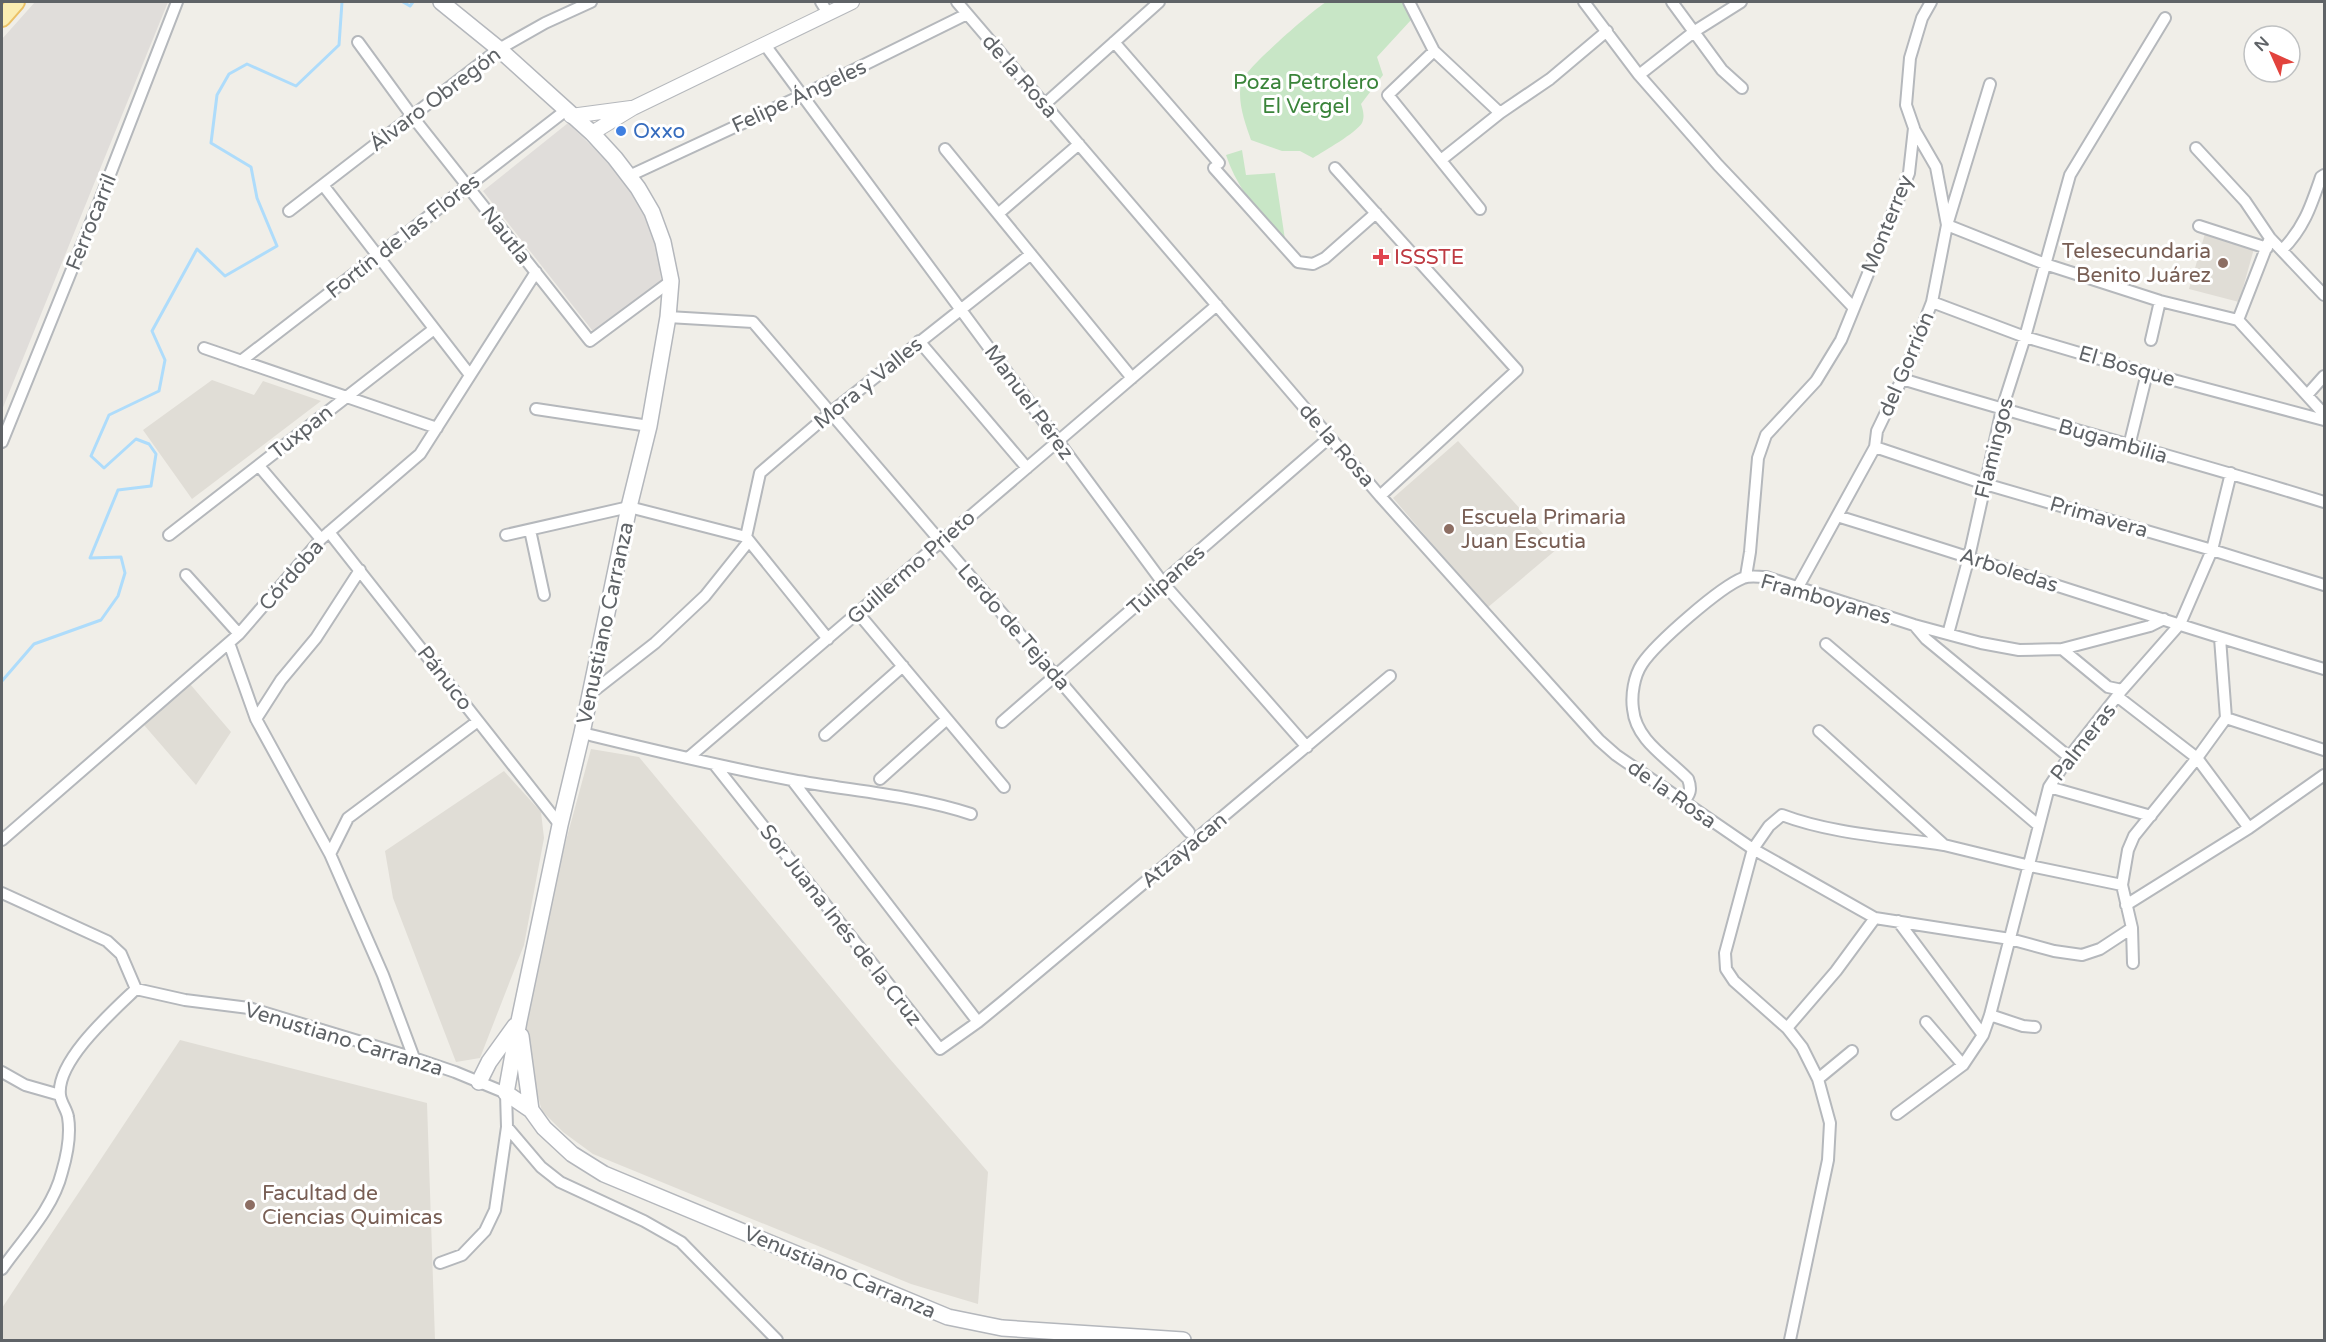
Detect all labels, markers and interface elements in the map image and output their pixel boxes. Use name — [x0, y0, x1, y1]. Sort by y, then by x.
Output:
north arrow — [2242, 24, 2302, 84]
street label: de la Rosa — [976, 29, 1063, 123]
text: N — [2250, 32, 2274, 56]
street label: Álvaro Obregón — [365, 42, 506, 157]
street label: Felipe Ángeles — [728, 54, 870, 139]
park label: Poza Petrolero El Vergel — [1233, 70, 1379, 119]
place label: Oxxo — [633, 119, 685, 144]
marker: Oxxo — [614, 124, 628, 138]
street label: Fortín de las Flores — [322, 169, 485, 304]
street label: Ferrocarril — [61, 170, 122, 274]
street label: Monterrey — [1856, 171, 1919, 277]
street label: Nautla — [475, 201, 536, 269]
place label: Telesecundaria Benito Juárez — [2062, 239, 2211, 288]
place label: ISSSTE — [1394, 245, 1464, 270]
marker: ISSSTE — [1372, 248, 1390, 266]
marker: Telesecundaria Benito Juárez — [2216, 256, 2230, 270]
street label: del Gorrión — [1873, 308, 1940, 420]
street label: Mora y Valles — [809, 332, 928, 435]
street label: Manuel Pérez — [979, 340, 1079, 465]
street label: El Bosque — [2076, 341, 2178, 392]
street label: Flamingos — [1970, 395, 2019, 501]
street label: de la Rosa — [1293, 398, 1380, 492]
street label: Tuxpan — [265, 400, 338, 465]
street label: Bugambilia — [2055, 414, 2170, 469]
street label: Primavera — [2047, 492, 2151, 543]
street label: Guillermo Prieto — [842, 505, 980, 630]
place label: Escuela Primaria Juan Escutia — [1461, 505, 1626, 554]
street label: Venustiano Carranza — [572, 520, 639, 727]
marker: Escuela Primaria Juan Escutia — [1442, 522, 1456, 536]
street label: Córdoba — [254, 535, 329, 616]
street label: Tulipanes — [1122, 540, 1210, 621]
street label: Arboledas — [1957, 543, 2061, 598]
street label: Lerdo de Tejada — [952, 559, 1075, 696]
street label: Framboyanes — [1758, 569, 1894, 630]
street label: Pánuco — [412, 641, 477, 715]
street label: Palmeras — [2045, 698, 2121, 786]
street label: de la Rosa — [1622, 755, 1721, 834]
street label: Atzayacan — [1136, 807, 1232, 893]
street label: Sor Juana Inés de la Cruz — [754, 820, 927, 1031]
street label: Venustiano Carranza — [242, 997, 446, 1082]
place label: Facultad de Ciencias Quimicas — [262, 1181, 443, 1230]
marker: Facultad de Ciencias Quimicas — [243, 1198, 257, 1212]
street label: Venustiano Carranza — [740, 1221, 940, 1324]

